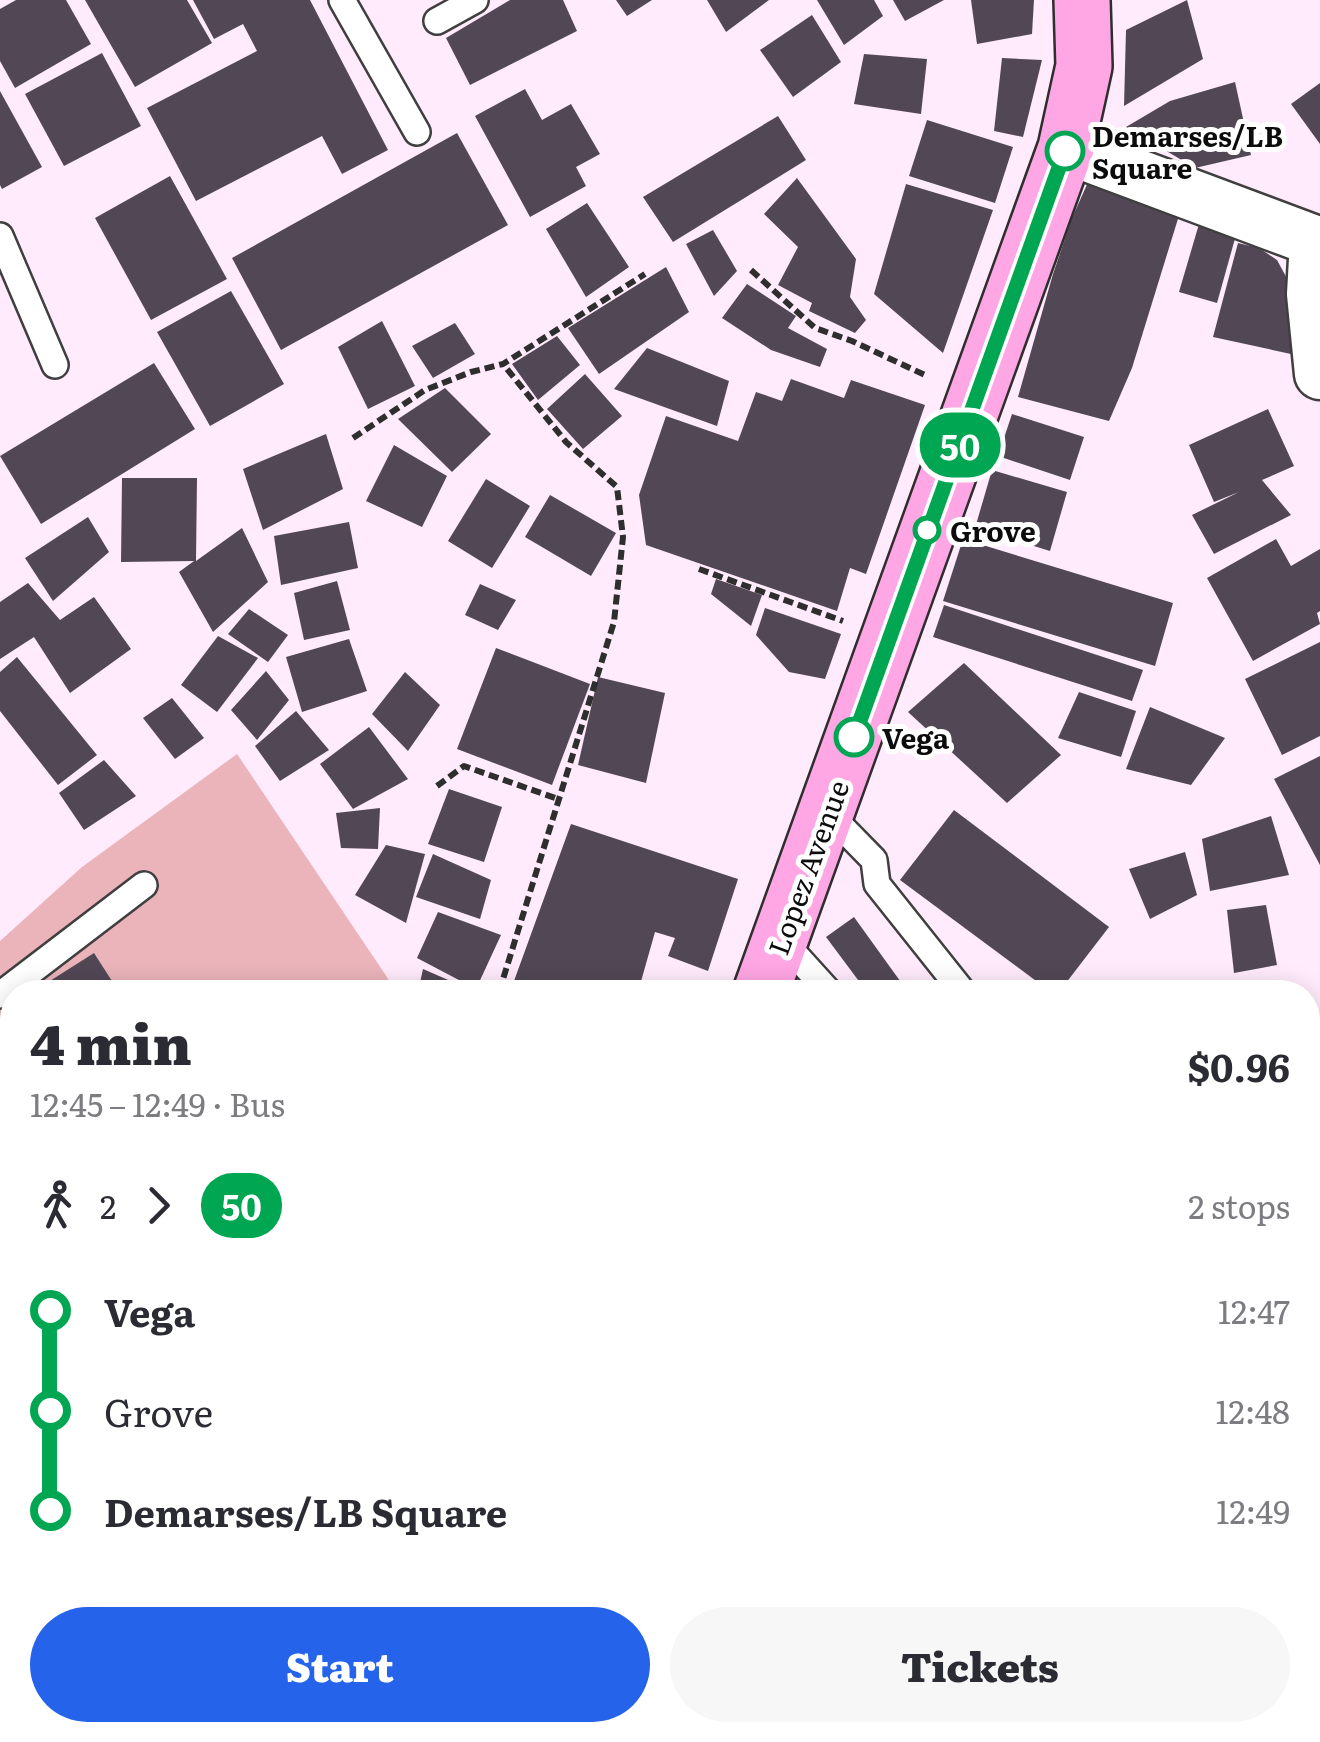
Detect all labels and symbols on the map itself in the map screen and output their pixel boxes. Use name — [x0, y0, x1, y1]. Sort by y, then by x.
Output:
place label: Demarses/LB Square — [1092, 114, 1283, 188]
marker: Demarses/LB Square — [1046, 132, 1084, 170]
line badge: 50 — [915, 412, 1005, 478]
place label: Grove — [950, 509, 1036, 551]
marker: Grove — [914, 517, 940, 543]
place label: Vega — [882, 716, 950, 758]
marker: Vega — [835, 718, 873, 756]
street label: Lopez Avenue — [756, 774, 858, 960]

